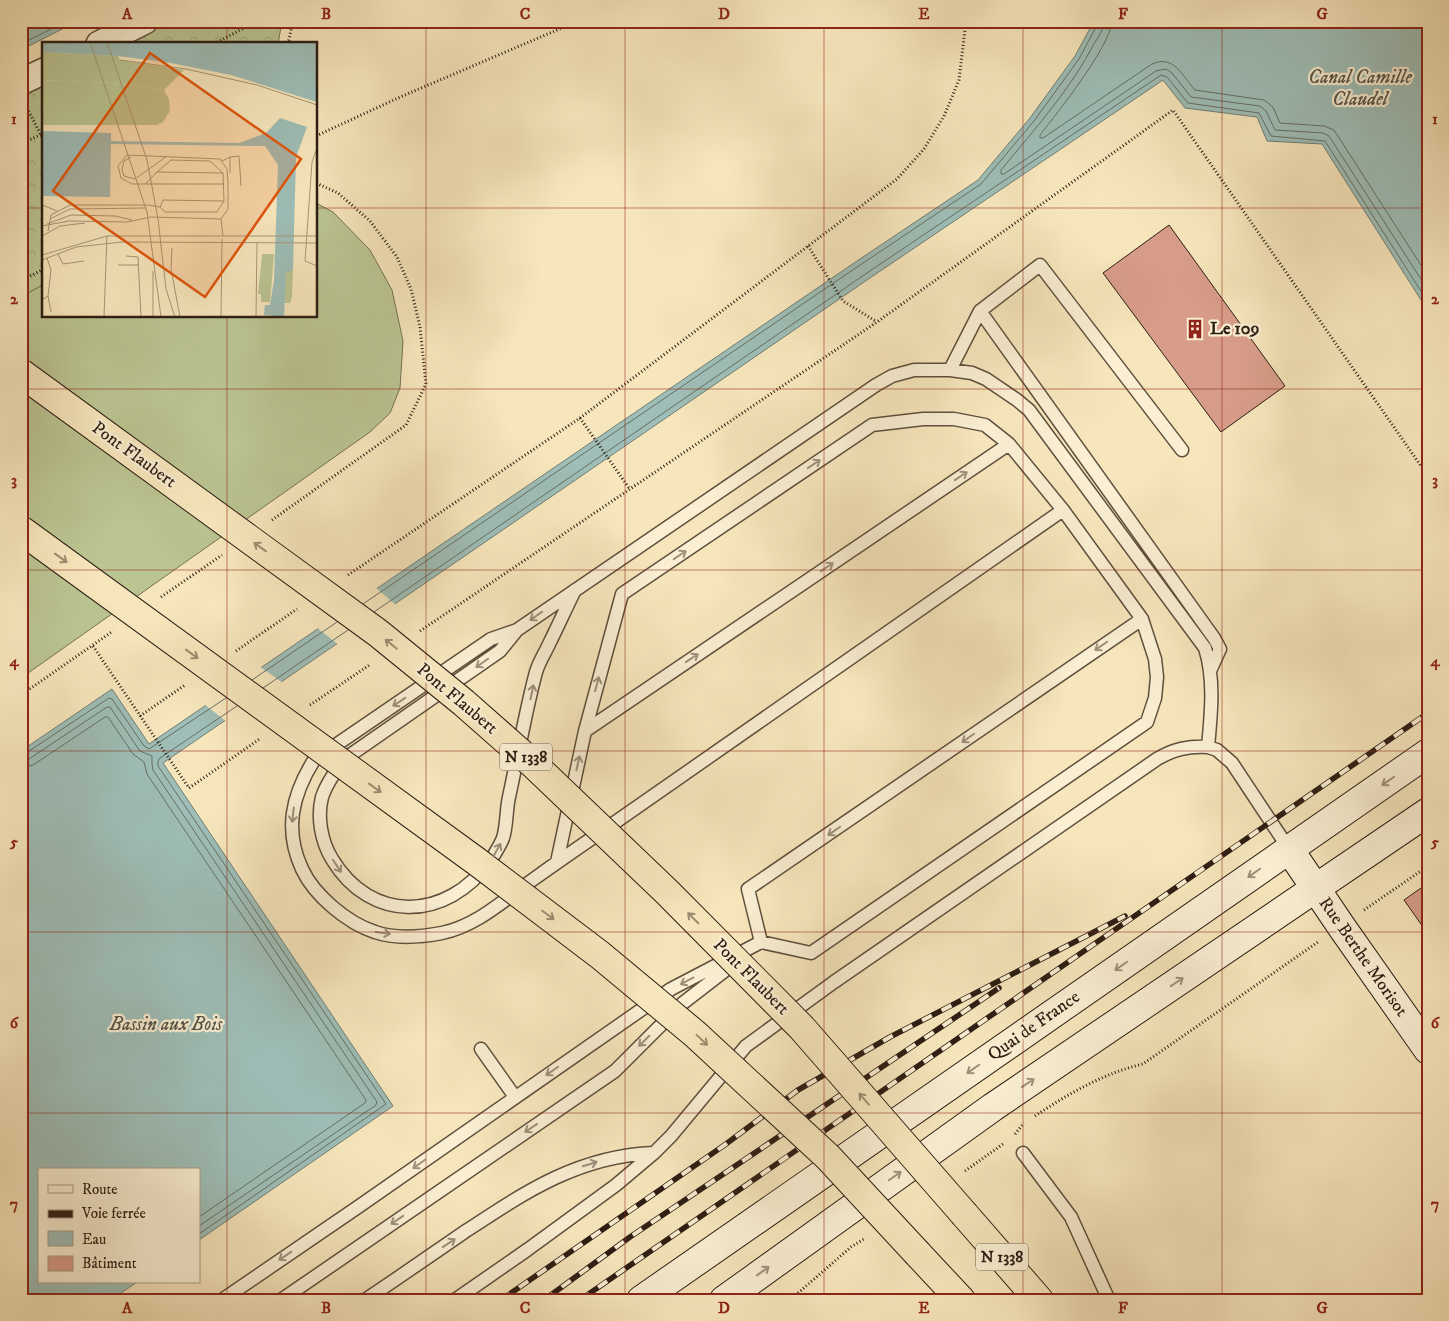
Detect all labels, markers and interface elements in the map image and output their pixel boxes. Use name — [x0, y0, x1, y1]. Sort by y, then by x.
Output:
text: A — [121, 4, 133, 24]
text: B — [321, 4, 331, 24]
text: C — [520, 4, 530, 24]
text: D — [718, 4, 730, 24]
text: E — [918, 4, 930, 24]
text: F — [1118, 4, 1128, 24]
text: G — [1316, 4, 1328, 24]
inset map — [42, 42, 318, 318]
water label: Canal Camille Claudel — [1308, 66, 1412, 111]
text: 1 — [11, 109, 17, 129]
text: 1 — [1432, 109, 1438, 129]
text: 2 — [10, 289, 19, 309]
text: 2 — [1431, 289, 1440, 309]
building icon: Le 109 — [1184, 318, 1206, 340]
place label: Le 109 — [1210, 318, 1260, 340]
street label: Pont Flaubert — [88, 417, 181, 493]
one-way arrow — [807, 459, 821, 469]
text: 3 — [11, 470, 17, 490]
text: 3 — [1432, 470, 1438, 490]
one-way arrow — [954, 471, 968, 481]
one-way arrow — [254, 542, 267, 553]
one-way arrow — [672, 550, 686, 560]
one-way arrow — [54, 553, 67, 564]
one-way arrow — [819, 562, 833, 572]
one-way arrow — [529, 611, 543, 621]
one-way arrow — [385, 638, 398, 649]
one-way arrow — [1095, 641, 1109, 651]
one-way arrow — [185, 649, 199, 659]
text: 4 — [8, 651, 19, 671]
text: 4 — [1429, 651, 1440, 671]
one-way arrow — [685, 653, 699, 663]
one-way arrow — [476, 658, 490, 668]
street label: Pont Flaubert — [412, 659, 502, 739]
one-way arrow — [593, 676, 603, 692]
one-way arrow — [528, 684, 537, 700]
one-way arrow — [392, 697, 406, 707]
one-way arrow — [961, 733, 975, 743]
road number: N 1338 — [500, 744, 552, 770]
one-way arrow — [574, 756, 583, 772]
one-way arrow — [1381, 776, 1395, 786]
one-way arrow — [368, 782, 381, 793]
one-way arrow — [288, 806, 298, 822]
one-way arrow — [827, 826, 841, 836]
text: 5 — [9, 832, 18, 852]
text: 5 — [1430, 832, 1439, 852]
one-way arrow — [492, 843, 502, 857]
one-way arrow — [332, 859, 342, 873]
one-way arrow — [1247, 868, 1261, 878]
street label: Rue Berthe Morisot — [1314, 893, 1412, 1021]
one-way arrow — [541, 910, 554, 921]
one-way arrow — [687, 912, 699, 924]
one-way arrow — [375, 929, 391, 939]
street label: Pont Flaubert — [708, 934, 794, 1020]
one-way arrow — [1114, 961, 1128, 971]
one-way arrow — [680, 976, 695, 986]
one-way arrow — [1170, 977, 1184, 987]
street label: Quai de France — [984, 986, 1084, 1066]
text: 6 — [10, 1013, 20, 1033]
water label: Bassin aux Bois — [109, 1013, 223, 1036]
text: 6 — [1431, 1013, 1441, 1033]
one-way arrow — [695, 1034, 708, 1046]
one-way arrow — [638, 1035, 650, 1047]
one-way arrow — [966, 1064, 980, 1074]
one-way arrow — [545, 1066, 559, 1076]
one-way arrow — [1021, 1078, 1035, 1088]
one-way arrow — [858, 1093, 870, 1106]
one-way arrow — [524, 1123, 538, 1133]
one-way arrow — [582, 1158, 598, 1168]
one-way arrow — [412, 1159, 426, 1169]
legend — [38, 1168, 200, 1284]
one-way arrow — [888, 1171, 902, 1181]
text: Route — [82, 1180, 117, 1199]
text: 7 — [10, 1194, 18, 1214]
text: 7 — [1431, 1194, 1439, 1214]
text: Voie ferrée — [81, 1204, 146, 1223]
one-way arrow — [391, 1215, 405, 1225]
text: Eau — [82, 1230, 106, 1249]
one-way arrow — [442, 1238, 456, 1248]
road number: N 1338 — [976, 1244, 1028, 1270]
one-way arrow — [278, 1251, 292, 1261]
text: Bâtiment — [82, 1254, 137, 1273]
one-way arrow — [756, 1266, 770, 1276]
text: A — [121, 1298, 133, 1318]
text: B — [321, 1298, 331, 1318]
text: C — [520, 1298, 530, 1318]
text: D — [718, 1298, 730, 1318]
text: E — [918, 1298, 930, 1318]
text: F — [1118, 1298, 1128, 1318]
text: G — [1316, 1298, 1328, 1318]

